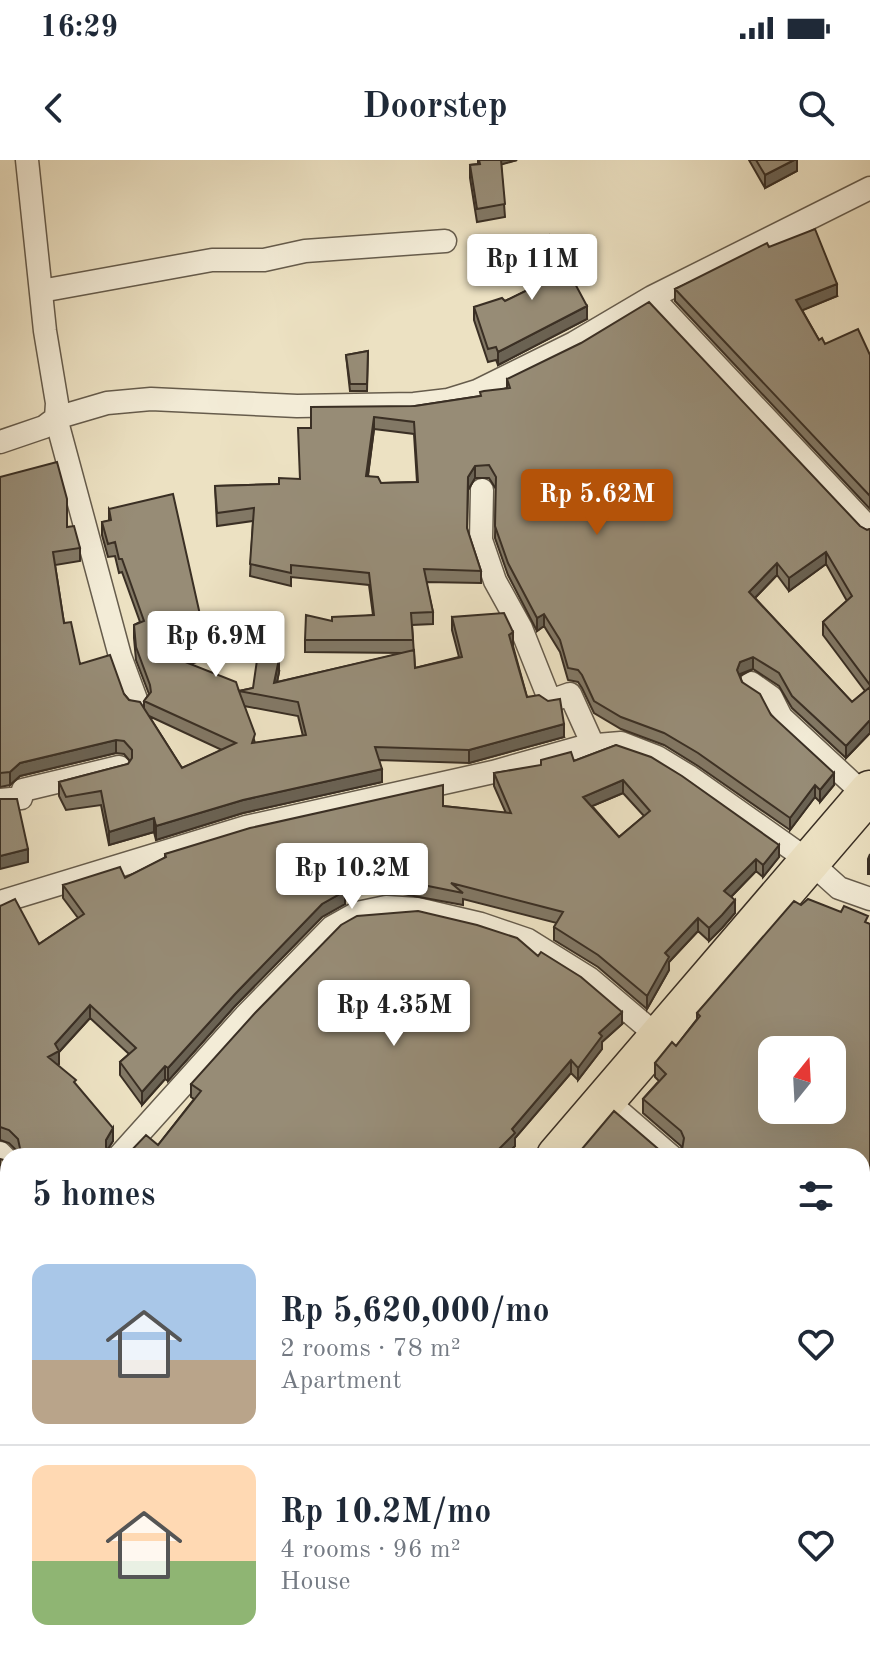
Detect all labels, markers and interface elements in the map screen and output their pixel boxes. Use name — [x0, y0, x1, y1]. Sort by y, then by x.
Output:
text: 16:29 — [40, 13, 118, 43]
icon: back — [32, 86, 76, 130]
icon: search — [794, 86, 838, 130]
text: Doorstep — [362, 90, 508, 126]
pin: Rp 11M — [467, 234, 597, 302]
text: Rp 11M — [485, 247, 579, 273]
pin: Rp 5.62M — [514, 469, 680, 537]
text: Rp 5.62M — [539, 482, 655, 508]
pin: Rp 6.9M — [142, 611, 290, 679]
text: Rp 6.9M — [166, 624, 266, 650]
pin: Rp 10.2M — [269, 843, 435, 911]
text: Rp 10.2M — [294, 856, 410, 882]
pin: Rp 4.35M — [311, 980, 477, 1048]
text: Rp 4.35M — [336, 993, 452, 1019]
north arrow — [758, 1036, 846, 1124]
map controls — [758, 1036, 846, 1124]
icon: filters — [794, 1174, 838, 1218]
text: 5 homes — [32, 1179, 155, 1213]
text: Rp 5,620,000/mo — [280, 1295, 550, 1329]
icon: home — [96, 1296, 192, 1392]
icon: heart — [794, 1322, 838, 1366]
text: 2 rooms · 78 m² — [280, 1336, 461, 1362]
text: Apartment — [280, 1368, 402, 1394]
text: Rp 10.2M/mo — [280, 1496, 491, 1530]
icon: home — [96, 1497, 192, 1593]
icon: heart — [794, 1523, 838, 1567]
text: 4 rooms · 96 m² — [280, 1537, 461, 1563]
text: House — [280, 1569, 351, 1595]

